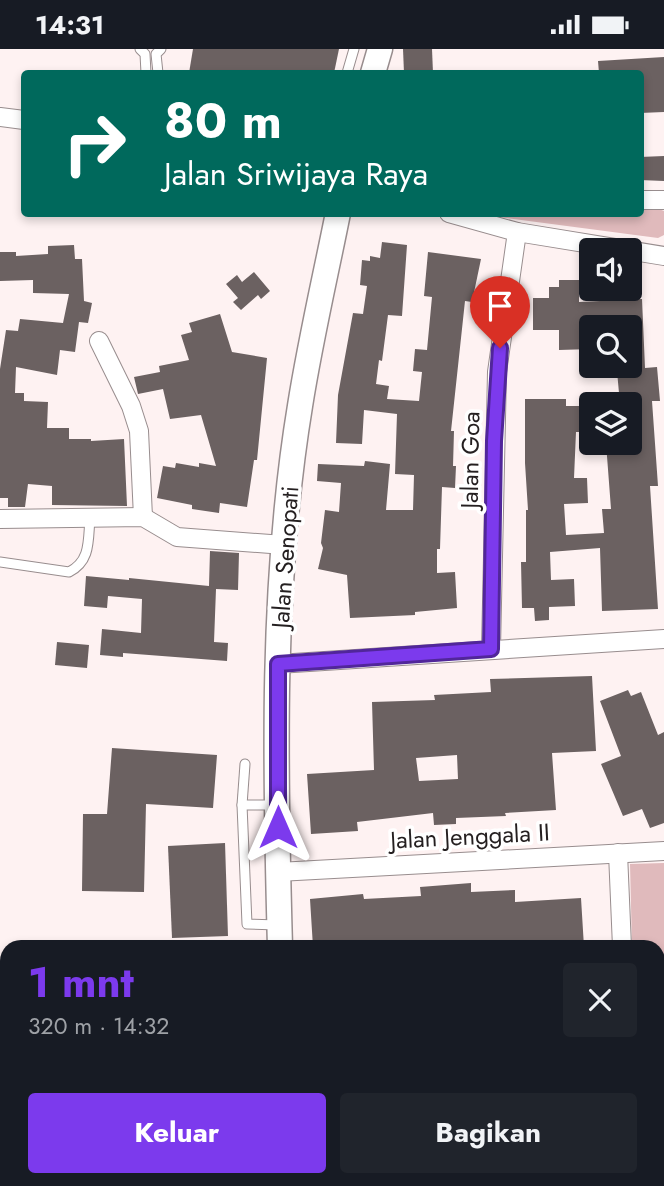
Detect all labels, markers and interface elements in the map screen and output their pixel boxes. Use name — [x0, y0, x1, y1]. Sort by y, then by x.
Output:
text: 14:31 — [35, 6, 104, 44]
text: 80 m — [164, 86, 282, 156]
icon: right — [49, 98, 140, 189]
text: Jalan Sriwijaya Raya — [164, 151, 428, 197]
map controls — [579, 238, 642, 455]
button: sound — [579, 238, 642, 301]
pin — [470, 276, 530, 348]
icon: arrive — [481, 287, 519, 325]
button: search — [579, 315, 642, 378]
button: layers — [579, 392, 642, 455]
street label: Jalan Goa — [452, 411, 488, 512]
street label: Jalan Senopati — [262, 485, 307, 632]
position arrow — [241, 790, 315, 864]
street label: Jalan Jenggala II — [386, 814, 551, 858]
text: 1 mnt — [28, 952, 134, 1013]
button: close — [563, 963, 637, 1037]
text: 320 m · 14:32 — [28, 1009, 169, 1043]
button: Keluar — [28, 1093, 326, 1173]
button: Bagikan — [340, 1093, 637, 1173]

